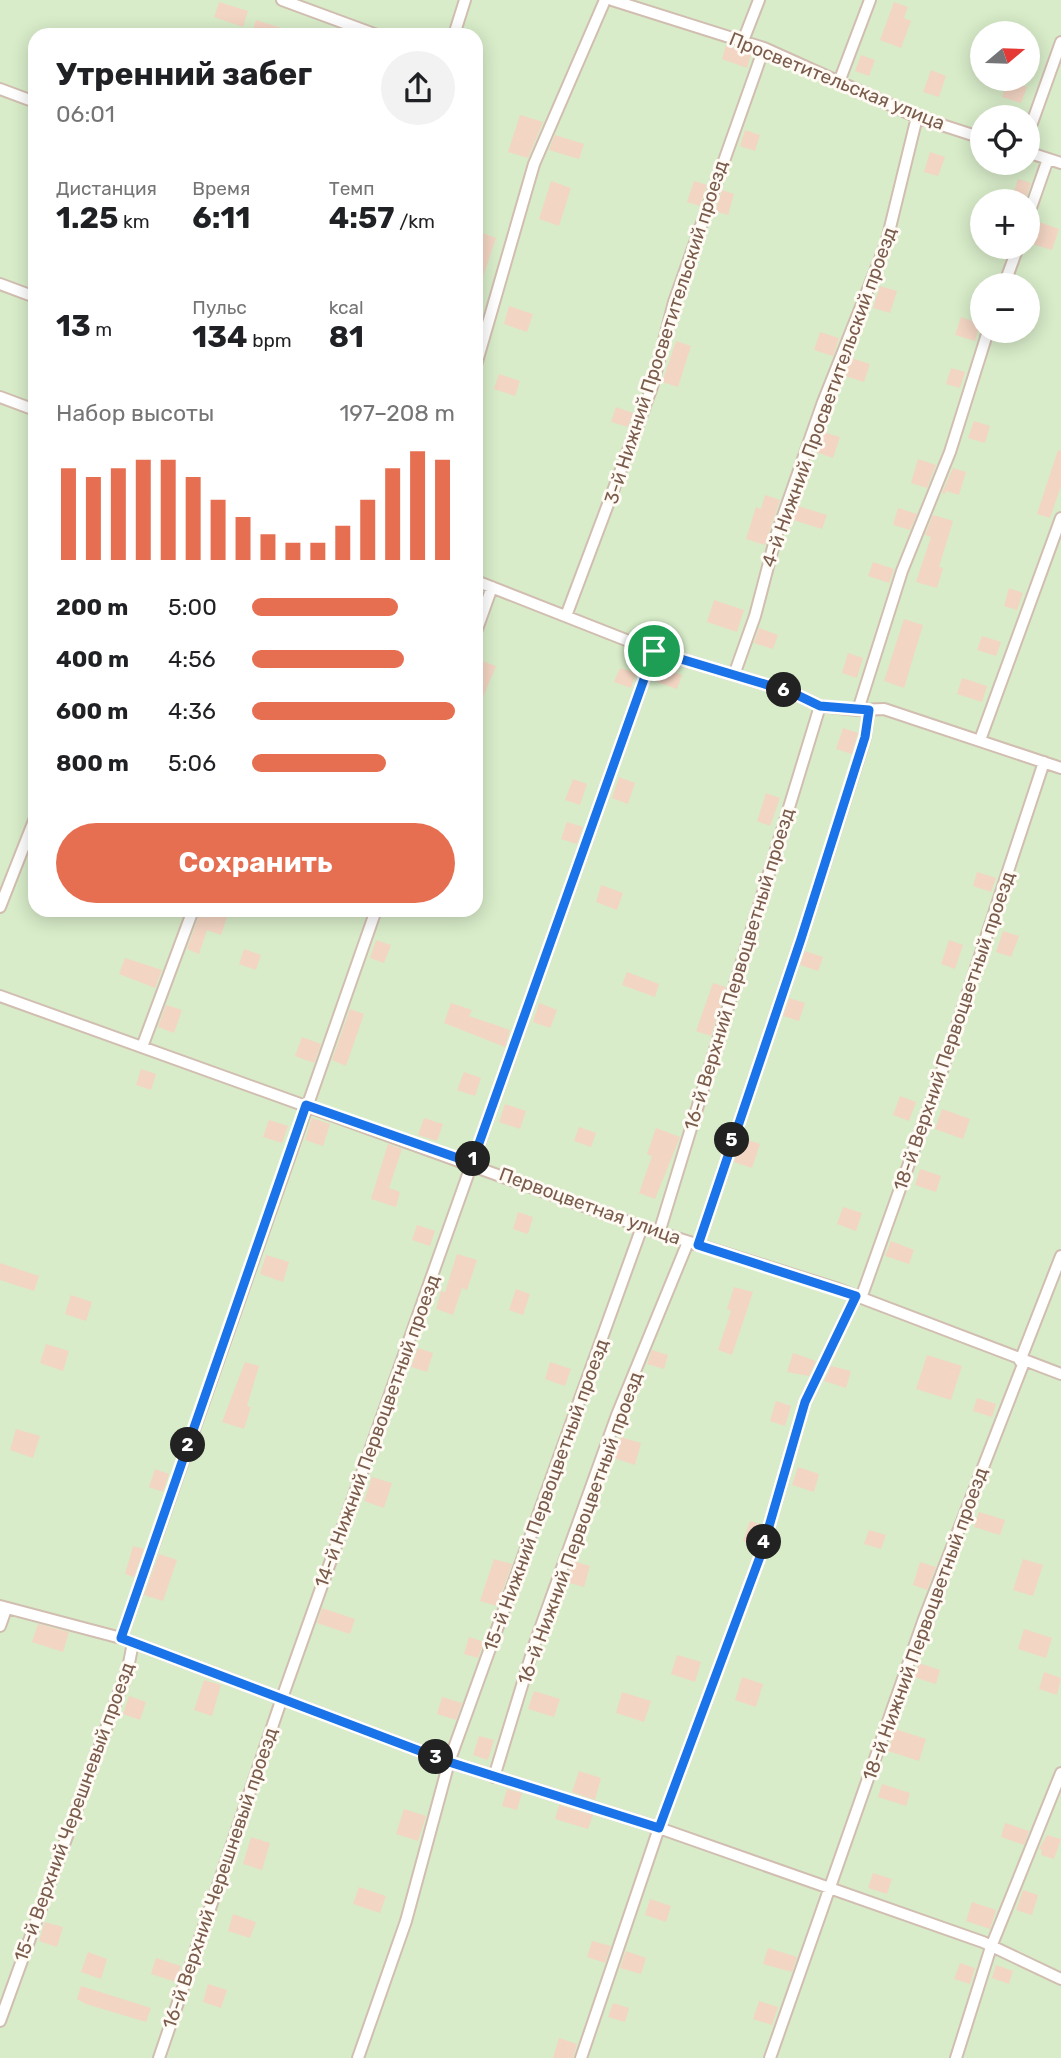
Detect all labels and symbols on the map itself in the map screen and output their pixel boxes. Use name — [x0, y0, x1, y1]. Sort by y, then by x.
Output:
north arrow — [970, 21, 1040, 91]
street label: Просветительская улица — [726, 27, 948, 135]
street label: 3-й Нижний Просветительский проезд — [599, 157, 733, 507]
street label: 4-й Нижний Просветительский проезд — [757, 224, 901, 570]
pin — [624, 621, 684, 681]
pin: 6 — [766, 672, 802, 708]
street label: 16-й Верхний Первоцветный проезд — [679, 805, 799, 1133]
street label: 18-й Верхний Первоцветный проезд — [888, 868, 1020, 1194]
pin: 5 — [714, 1122, 750, 1158]
pin: 1 — [456, 1142, 490, 1176]
street label: Первоцветная улица — [496, 1162, 684, 1250]
street label: 14-й Нижний Первоцветный проезд — [310, 1271, 444, 1591]
street label: 15-й Нижний Первоцветный проезд — [479, 1336, 613, 1654]
street label: 16-й Нижний Первоцветный проезд — [513, 1369, 647, 1687]
pin: 2 — [170, 1428, 206, 1462]
street label: 18-й Нижний Первоцветный проезд — [857, 1464, 993, 1784]
pin: 4 — [746, 1524, 782, 1560]
street label: 15-й Верхний Черешневый проезд — [9, 1659, 139, 1965]
street label: 16-й Верхний Черешневый проезд — [158, 1724, 282, 2032]
pin: 3 — [418, 1740, 453, 1774]

